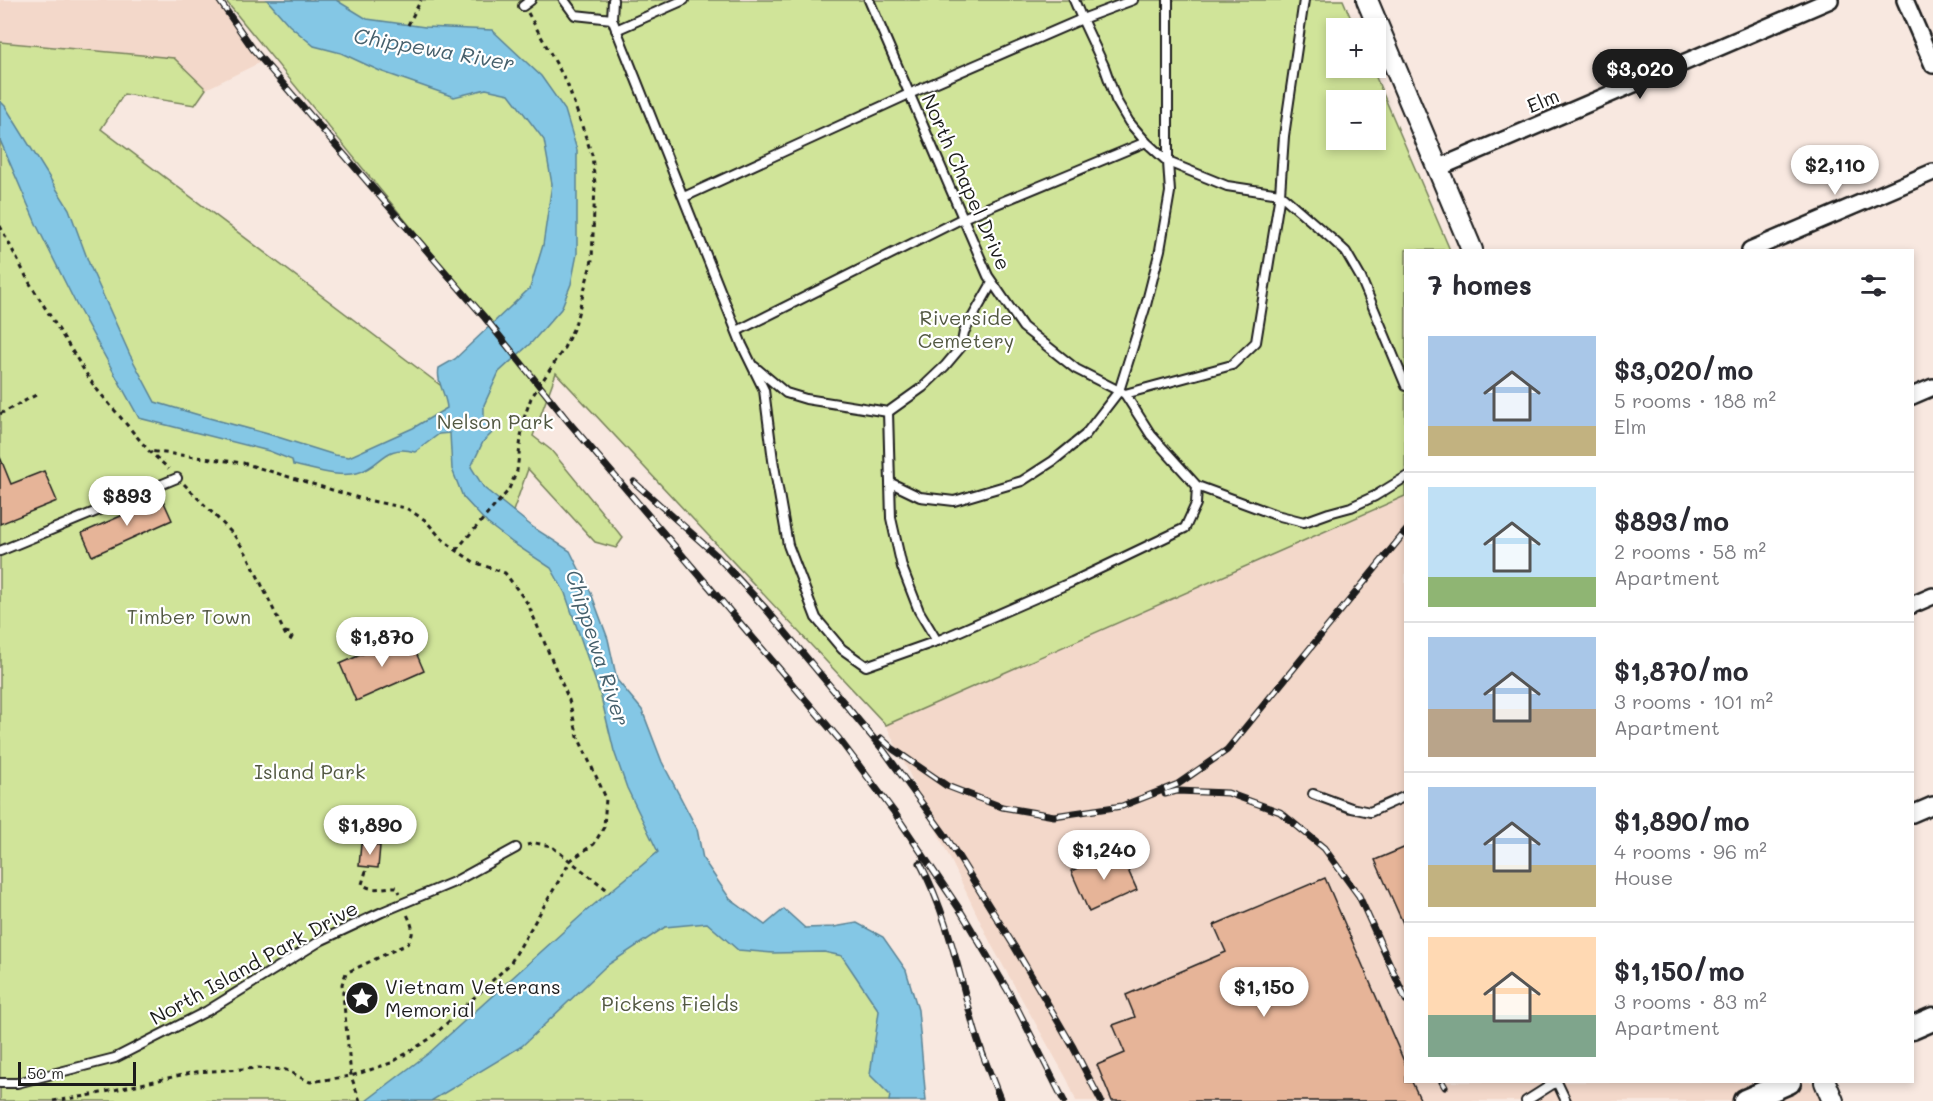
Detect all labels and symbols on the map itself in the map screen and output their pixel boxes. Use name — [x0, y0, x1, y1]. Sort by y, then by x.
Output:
water label: Chippewa River — [352, 21, 517, 76]
pin: $3,020 — [1591, 49, 1689, 100]
street label: Elm — [1523, 82, 1563, 118]
street label: North Chapel Drive — [916, 89, 1017, 274]
pin: $2,110 — [1786, 145, 1884, 196]
park label: Riverside Cemetery — [918, 304, 1014, 353]
park label: Nelson Park — [437, 408, 553, 434]
pin: $893 — [91, 476, 163, 527]
water label: Chippewa River — [560, 566, 636, 729]
park label: Timber Town — [127, 603, 251, 629]
pin: $1,870 — [333, 617, 431, 668]
park label: Island Park — [254, 758, 366, 784]
pin: $1,890 — [321, 805, 419, 856]
pin: $1,240 — [1055, 830, 1153, 881]
street label: North Island Park Drive — [145, 894, 362, 1030]
pin: $1,150 — [1215, 967, 1313, 1018]
place label: Vietnam Veterans Memorial — [385, 973, 561, 1022]
place icon: Vietnam Veterans Memorial — [344, 980, 380, 1016]
park label: Pickens Fields — [601, 990, 739, 1016]
scale bar — [18, 1059, 136, 1086]

